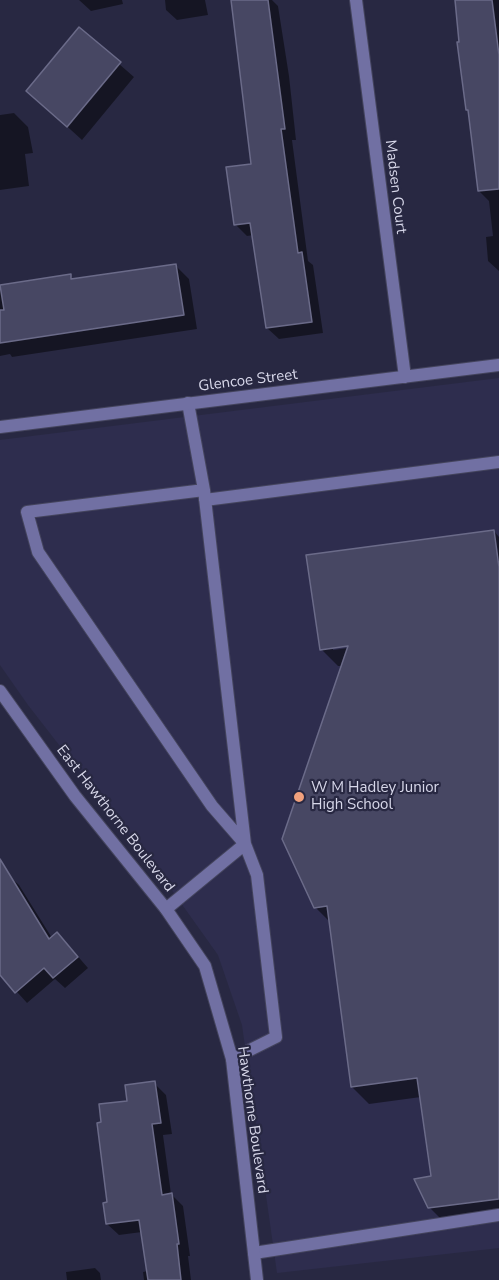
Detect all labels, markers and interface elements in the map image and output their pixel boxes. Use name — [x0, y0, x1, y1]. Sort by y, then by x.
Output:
street label: Madsen Court — [380, 139, 410, 235]
street label: Glencoe Street — [197, 366, 299, 396]
street label: East Hawthorne Boulevard — [52, 742, 178, 896]
place label: W M Hadley Junior High School — [311, 779, 439, 814]
marker: W M Hadley Junior High School — [292, 790, 306, 804]
street label: Hawthorne Boulevard — [233, 1045, 271, 1195]

